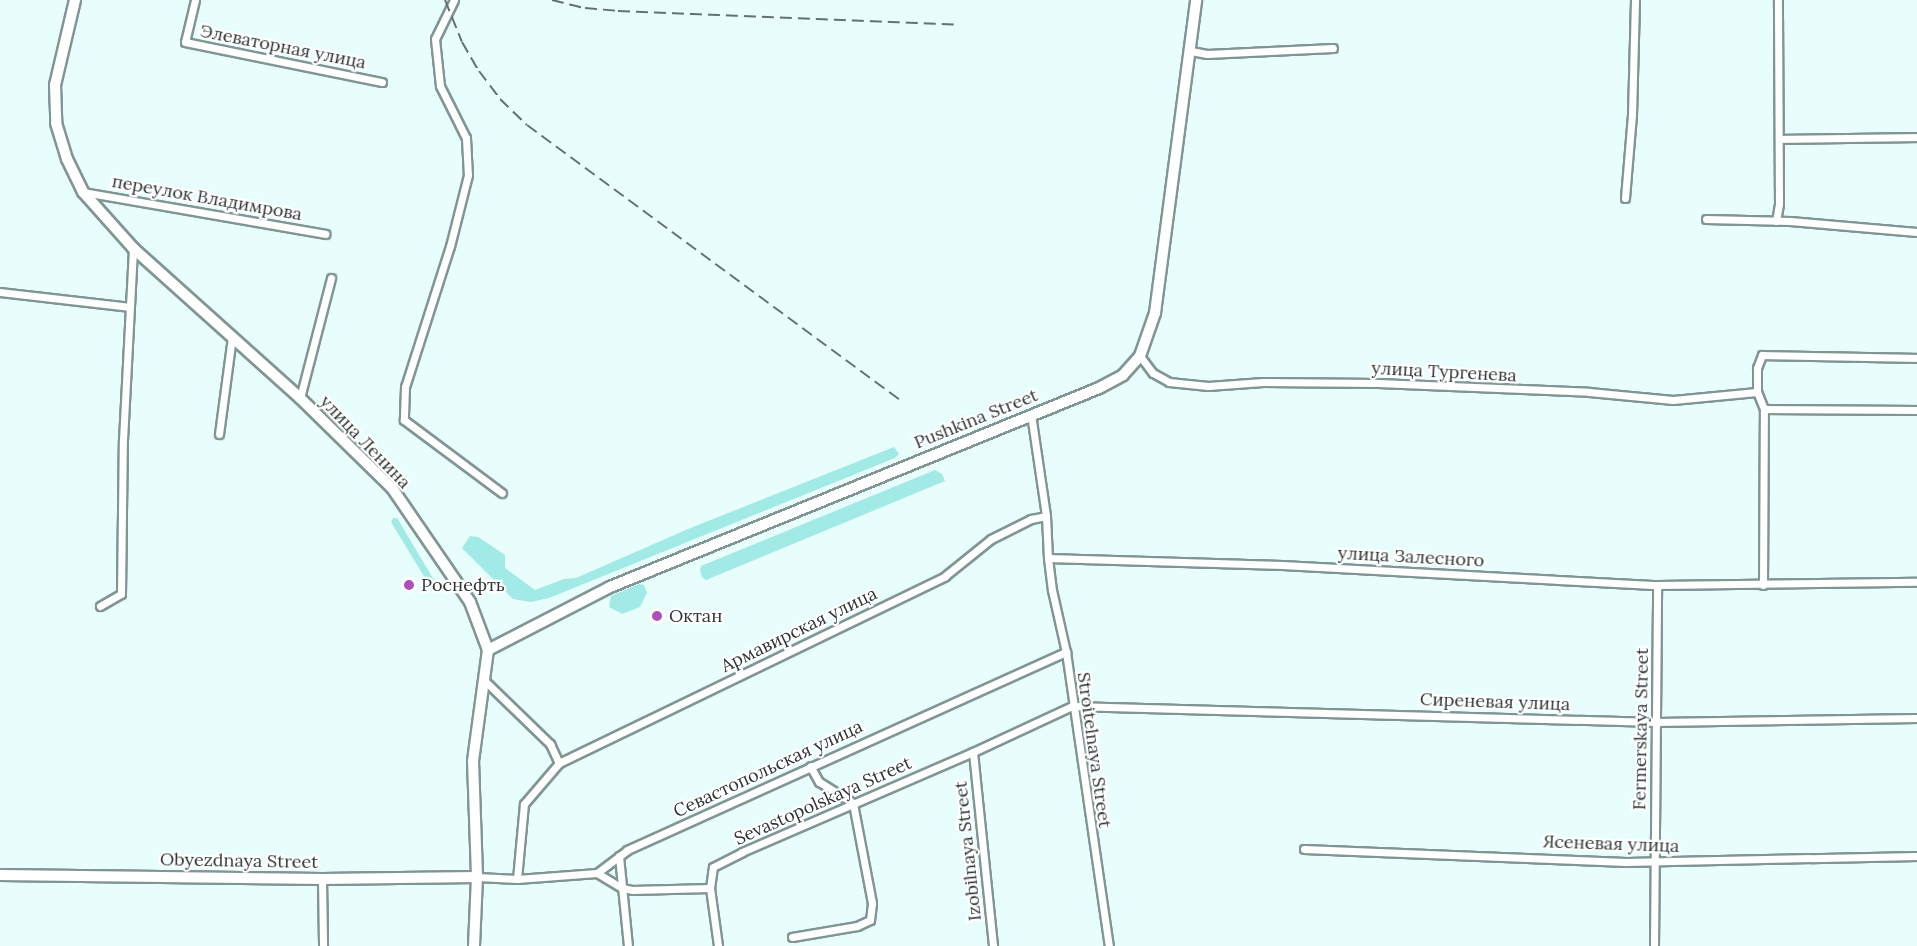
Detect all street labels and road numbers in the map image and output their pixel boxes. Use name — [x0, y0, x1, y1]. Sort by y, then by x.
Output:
street label: Элеваторная улица — [198, 20, 368, 74]
street label: переулок Владимрова — [110, 171, 304, 225]
street label: улица Тургенева — [1371, 357, 1517, 387]
street label: Pushkina Street — [911, 384, 1041, 454]
street label: улица Ленина — [315, 391, 415, 493]
street label: улица Залесного — [1337, 542, 1485, 572]
street label: Армавирская улица — [717, 583, 881, 677]
street label: Fermerskaya Street — [1629, 648, 1653, 810]
street label: Stroitelnaya Street — [1072, 671, 1116, 829]
street label: Сиреневая улица — [1420, 689, 1570, 715]
street label: Севастопольская улица — [670, 716, 866, 822]
street label: Sevastopolskaya Street — [731, 752, 915, 850]
street label: Izobilnaya Street — [950, 780, 986, 922]
street label: Ясеневая улица — [1542, 831, 1680, 857]
street label: Obyezdnaya Street — [160, 849, 318, 873]

